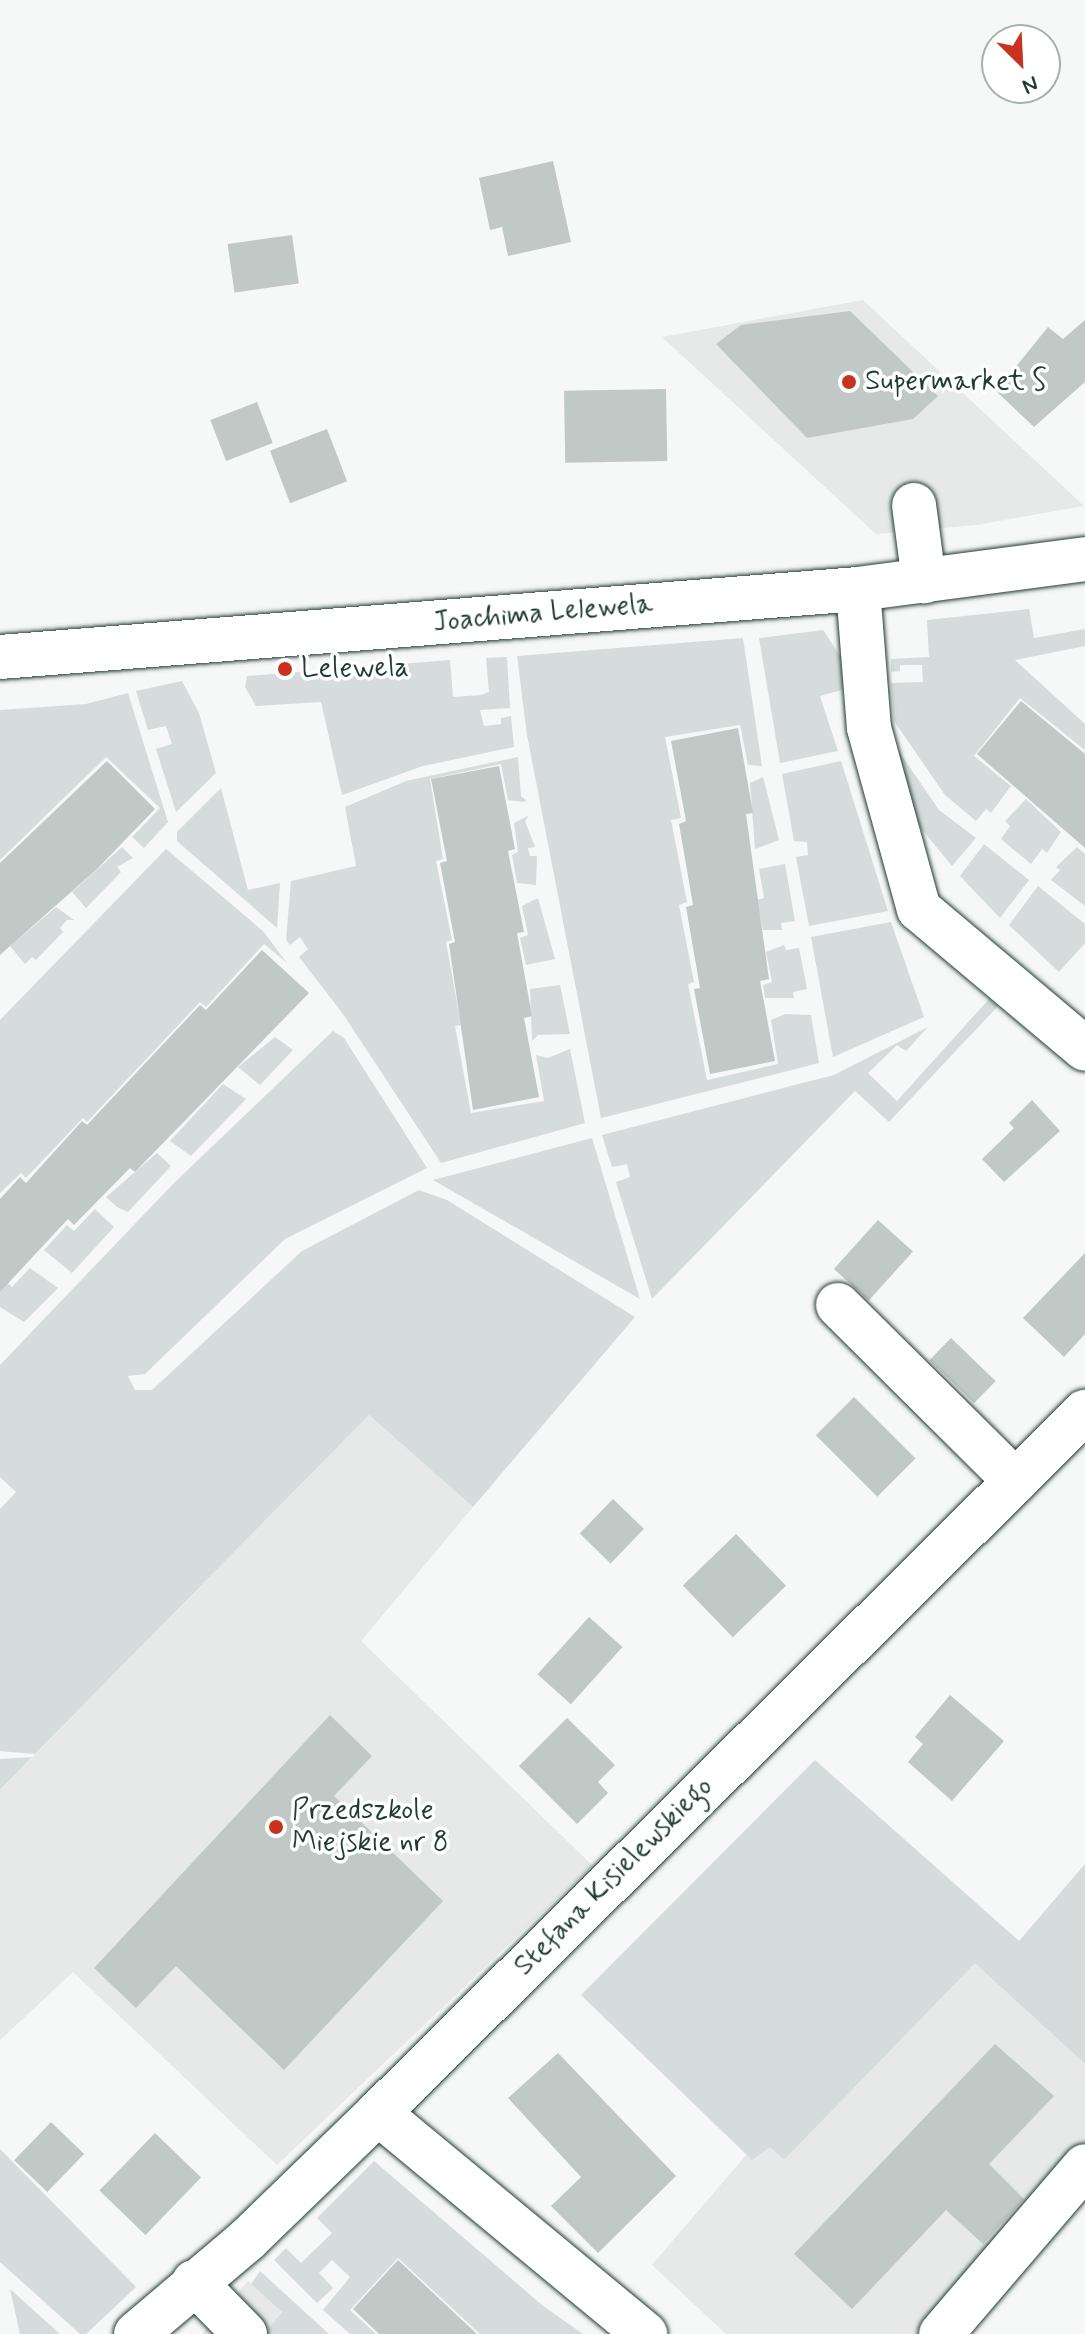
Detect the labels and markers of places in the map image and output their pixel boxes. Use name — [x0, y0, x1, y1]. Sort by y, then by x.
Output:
place label: Supermarket S — [865, 365, 1048, 399]
marker: Supermarket S — [840, 373, 858, 391]
place label: Lelewela — [301, 652, 409, 686]
marker: Lelewela — [276, 660, 294, 678]
place label: Przedszkole Miejskie nr 8 — [292, 1794, 448, 1860]
marker: Przedszkole Miejskie nr 8 — [267, 1818, 285, 1836]

